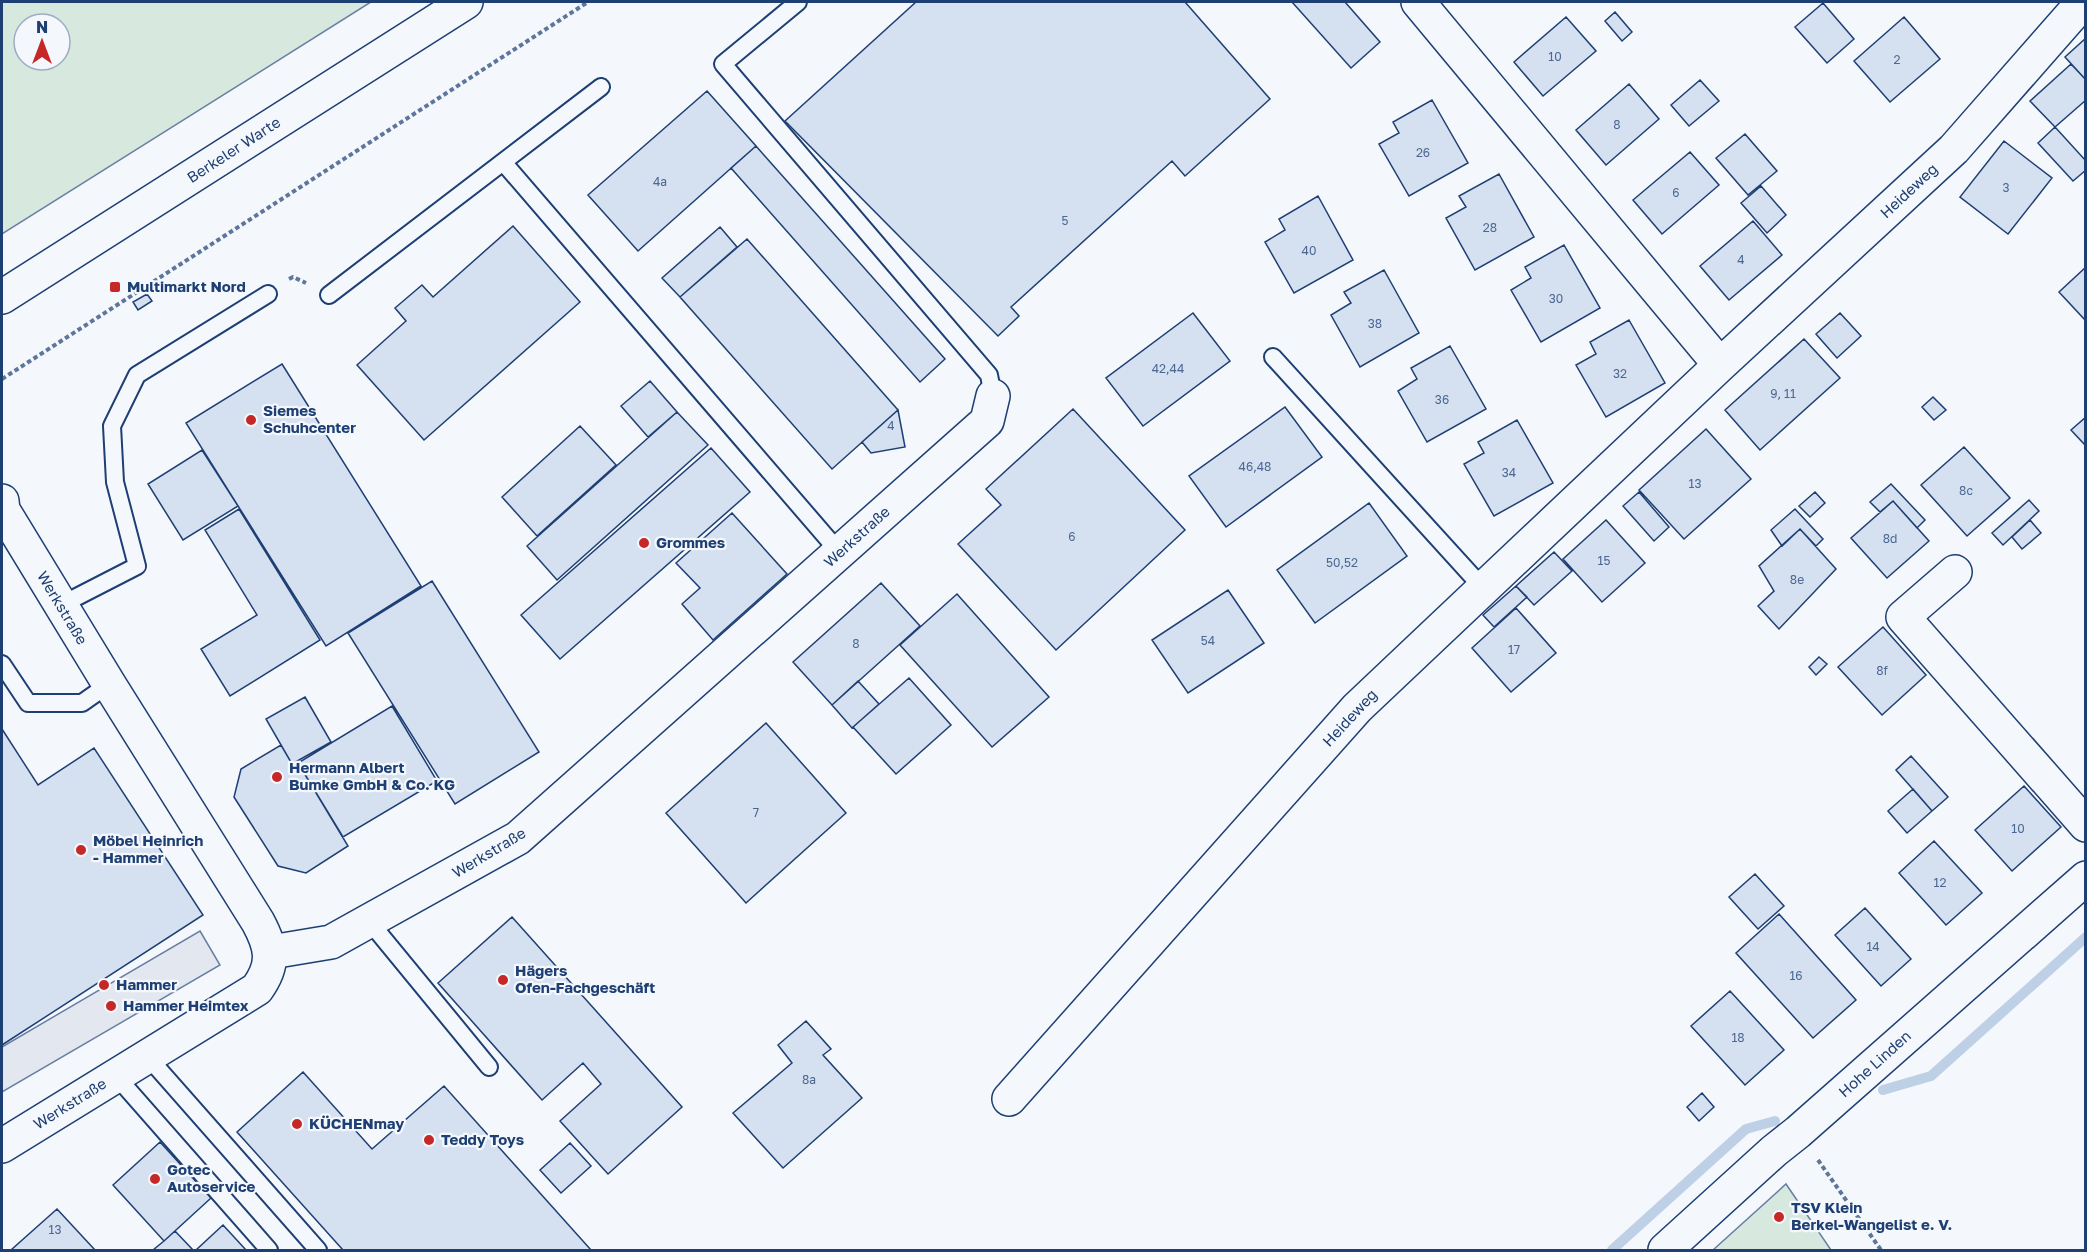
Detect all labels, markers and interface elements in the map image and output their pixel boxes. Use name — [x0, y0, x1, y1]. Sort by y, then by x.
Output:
north arrow — [12, 12, 72, 72]
text: N — [36, 17, 48, 37]
house number: 10 — [1548, 49, 1562, 64]
house number: 2 — [1894, 52, 1901, 67]
street label: Berkeler Warte — [183, 112, 284, 186]
house number: 8 — [1613, 117, 1621, 132]
house number: 26 — [1416, 145, 1430, 160]
street label: Heideweg — [1876, 159, 1941, 221]
house number: 4a — [653, 174, 667, 189]
house number: 3 — [2002, 180, 2010, 195]
house number: 6 — [1672, 185, 1680, 200]
house number: 5 — [1062, 213, 1069, 228]
house number: 28 — [1483, 220, 1497, 235]
house number: 40 — [1302, 243, 1316, 258]
house number: 4 — [1737, 252, 1745, 267]
place label: Multimarkt Nord — [127, 277, 246, 295]
marker: Multimarkt Nord — [108, 280, 122, 294]
house number: 30 — [1549, 291, 1563, 306]
house number: 38 — [1368, 316, 1382, 331]
house number: 42,44 — [1152, 361, 1184, 376]
house number: 32 — [1613, 366, 1627, 381]
house number: 9, 11 — [1770, 386, 1796, 401]
house number: 36 — [1435, 392, 1449, 407]
place label: Siemes Schuhcenter — [263, 401, 356, 436]
marker: Siemes Schuhcenter — [244, 413, 258, 427]
house number: 4 — [887, 418, 895, 433]
house number: 46,48 — [1239, 459, 1271, 474]
house number: 34 — [1502, 465, 1516, 480]
house number: 13 — [1689, 476, 1701, 491]
house number: 8c — [1959, 483, 1973, 498]
street label: Werkstraße — [820, 502, 893, 570]
house number: 6 — [1068, 529, 1076, 544]
house number: 8d — [1883, 531, 1897, 546]
place label: Grommes — [656, 533, 725, 551]
marker: Grommes — [637, 536, 651, 550]
house number: 15 — [1598, 553, 1610, 568]
house number: 50,52 — [1326, 555, 1358, 570]
street label: Werkstraße — [34, 568, 92, 648]
house number: 8e — [1790, 572, 1804, 587]
house number: 54 — [1201, 633, 1215, 648]
house number: 8 — [852, 636, 860, 651]
house number: 17 — [1508, 642, 1520, 657]
house number: 8f — [1876, 663, 1888, 678]
street label: Heideweg — [1318, 685, 1380, 750]
place label: Hermann Albert Bumke GmbH & Co. KG — [289, 758, 455, 793]
marker: Hermann Albert Bumke GmbH & Co. KG — [270, 770, 284, 784]
house number: 7 — [753, 805, 759, 820]
house number: 10 — [2011, 821, 2025, 836]
street label: Werkstraße — [449, 823, 529, 881]
place label: Möbel Heinrich - Hammer — [93, 831, 203, 866]
marker: Möbel Heinrich - Hammer — [74, 843, 88, 857]
house number: 12 — [1934, 875, 1946, 890]
house number: 14 — [1866, 939, 1880, 954]
place label: Hägers Ofen-Fachgeschäft — [515, 961, 655, 996]
house number: 16 — [1789, 968, 1803, 983]
marker: Hägers Ofen-Fachgeschäft — [496, 973, 510, 987]
place label: Hammer — [116, 975, 177, 993]
marker: Hammer — [97, 978, 111, 992]
place label: Hammer Heimtex — [123, 996, 249, 1014]
marker: Hammer Heimtex — [104, 999, 118, 1013]
street label: Hohe Linden — [1834, 1026, 1914, 1100]
house number: 18 — [1731, 1030, 1745, 1045]
house number: 8a — [802, 1072, 816, 1087]
street label: Werkstraße — [30, 1074, 109, 1133]
place label: KÜCHENmay — [309, 1114, 404, 1132]
marker: KÜCHENmay — [290, 1117, 304, 1131]
place label: Teddy Toys — [441, 1130, 524, 1148]
marker: Teddy Toys — [422, 1133, 436, 1147]
place label: Gotec Autoservice — [167, 1160, 256, 1195]
marker: Gotec Autoservice — [148, 1172, 162, 1186]
place label: TSV Klein Berkel-Wangelist e. V. — [1791, 1198, 1952, 1233]
marker: TSV Klein Berkel-Wangelist e. V. — [1772, 1210, 1786, 1224]
house number: 13 — [49, 1222, 61, 1237]

